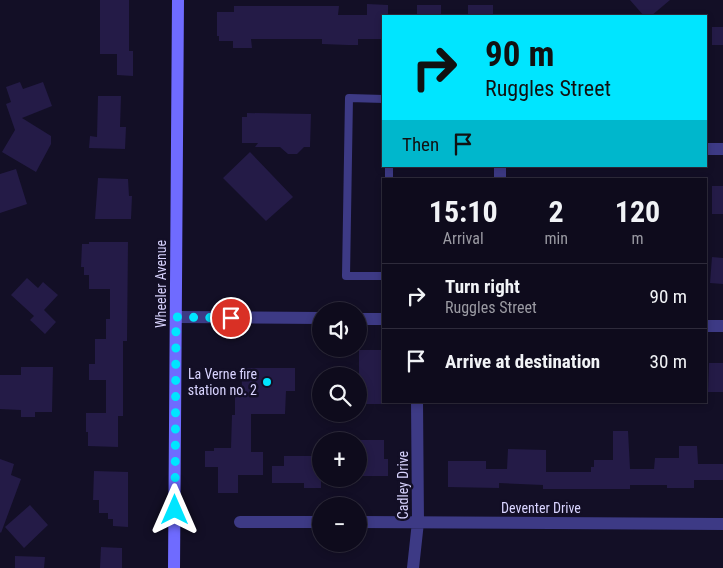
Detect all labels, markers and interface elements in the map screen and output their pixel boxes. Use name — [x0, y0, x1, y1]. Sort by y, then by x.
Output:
text: 90 m — [485, 34, 554, 75]
icon: right — [402, 35, 467, 100]
text: Ruggles Street — [485, 76, 611, 101]
icon: arrive — [449, 130, 477, 158]
text: Then — [402, 133, 439, 156]
text: 15:10 — [429, 194, 498, 229]
text: 2 — [549, 194, 564, 229]
text: 120 — [615, 194, 660, 229]
text: Arrival — [443, 229, 484, 248]
text: min — [544, 229, 568, 248]
text: m — [631, 229, 643, 248]
street label: Wheeler Avenue — [153, 240, 169, 328]
text: Turn right — [445, 275, 520, 298]
icon: right — [402, 282, 430, 310]
text: 90 m — [650, 285, 687, 308]
pin — [210, 297, 252, 339]
text: Ruggles Street — [445, 298, 537, 317]
map controls — [312, 302, 367, 552]
button: sound — [312, 302, 367, 357]
icon: arrive — [217, 304, 245, 332]
icon: arrive — [402, 347, 430, 375]
text: Arrive at destination — [445, 350, 600, 373]
text: 30 m — [650, 350, 687, 373]
place label: La Verne fire station no. 2 — [188, 366, 257, 398]
button: search — [312, 367, 367, 422]
marker: La Verne fire station no. 2 — [261, 376, 273, 388]
button: + — [312, 432, 367, 487]
street label: Cadley Drive — [395, 450, 411, 519]
position arrow — [148, 483, 200, 535]
button: − — [312, 497, 367, 552]
street label: Deventer Drive — [501, 500, 581, 516]

